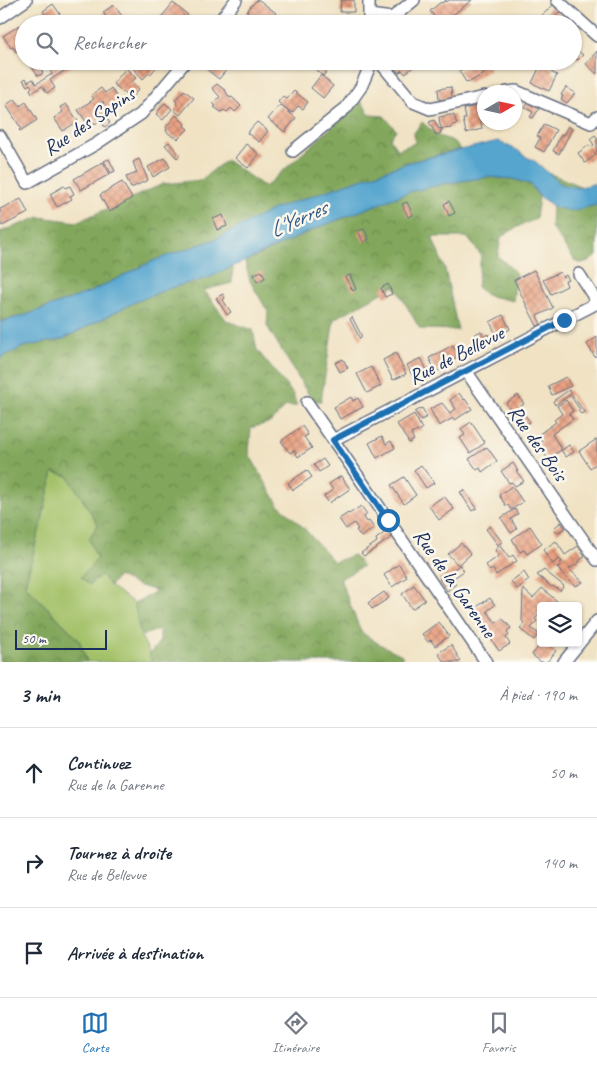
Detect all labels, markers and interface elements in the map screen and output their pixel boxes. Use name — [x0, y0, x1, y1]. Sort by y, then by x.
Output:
search box — [15, 15, 582, 70]
icon: search — [33, 29, 61, 57]
text: Rechercher — [73, 31, 146, 55]
street label: Rue des Sapins — [38, 80, 141, 161]
north arrow — [477, 85, 522, 130]
water label: L'Yerres — [265, 193, 334, 244]
route end — [553, 309, 576, 332]
street label: Rue de Bellevue — [404, 319, 510, 390]
street label: Rue des Bois — [502, 400, 575, 488]
route start — [377, 509, 400, 532]
street label: Rue de la Garenne — [408, 524, 503, 644]
map controls — [537, 602, 582, 647]
button: layers — [537, 602, 582, 647]
scale bar — [15, 627, 108, 650]
text: 50 m — [22, 630, 46, 647]
text: 3 min — [20, 682, 60, 708]
text: À pied · 190 m — [499, 685, 577, 705]
text: Continuez — [67, 751, 130, 775]
icon: ahead — [20, 759, 48, 787]
text: 50 m — [550, 763, 577, 783]
text: Rue de la Garenne — [67, 775, 164, 795]
text: Tournez à droite — [67, 841, 171, 865]
icon: right — [20, 849, 48, 877]
text: 140 m — [543, 853, 577, 873]
text: Rue de Bellevue — [67, 865, 146, 885]
icon: arrive — [20, 939, 48, 967]
text: Arrivée à destination — [67, 941, 203, 965]
tab: Carte — [81, 1009, 109, 1056]
tab: Itinéraire — [272, 1009, 319, 1056]
tab: Favoris — [482, 1009, 516, 1056]

